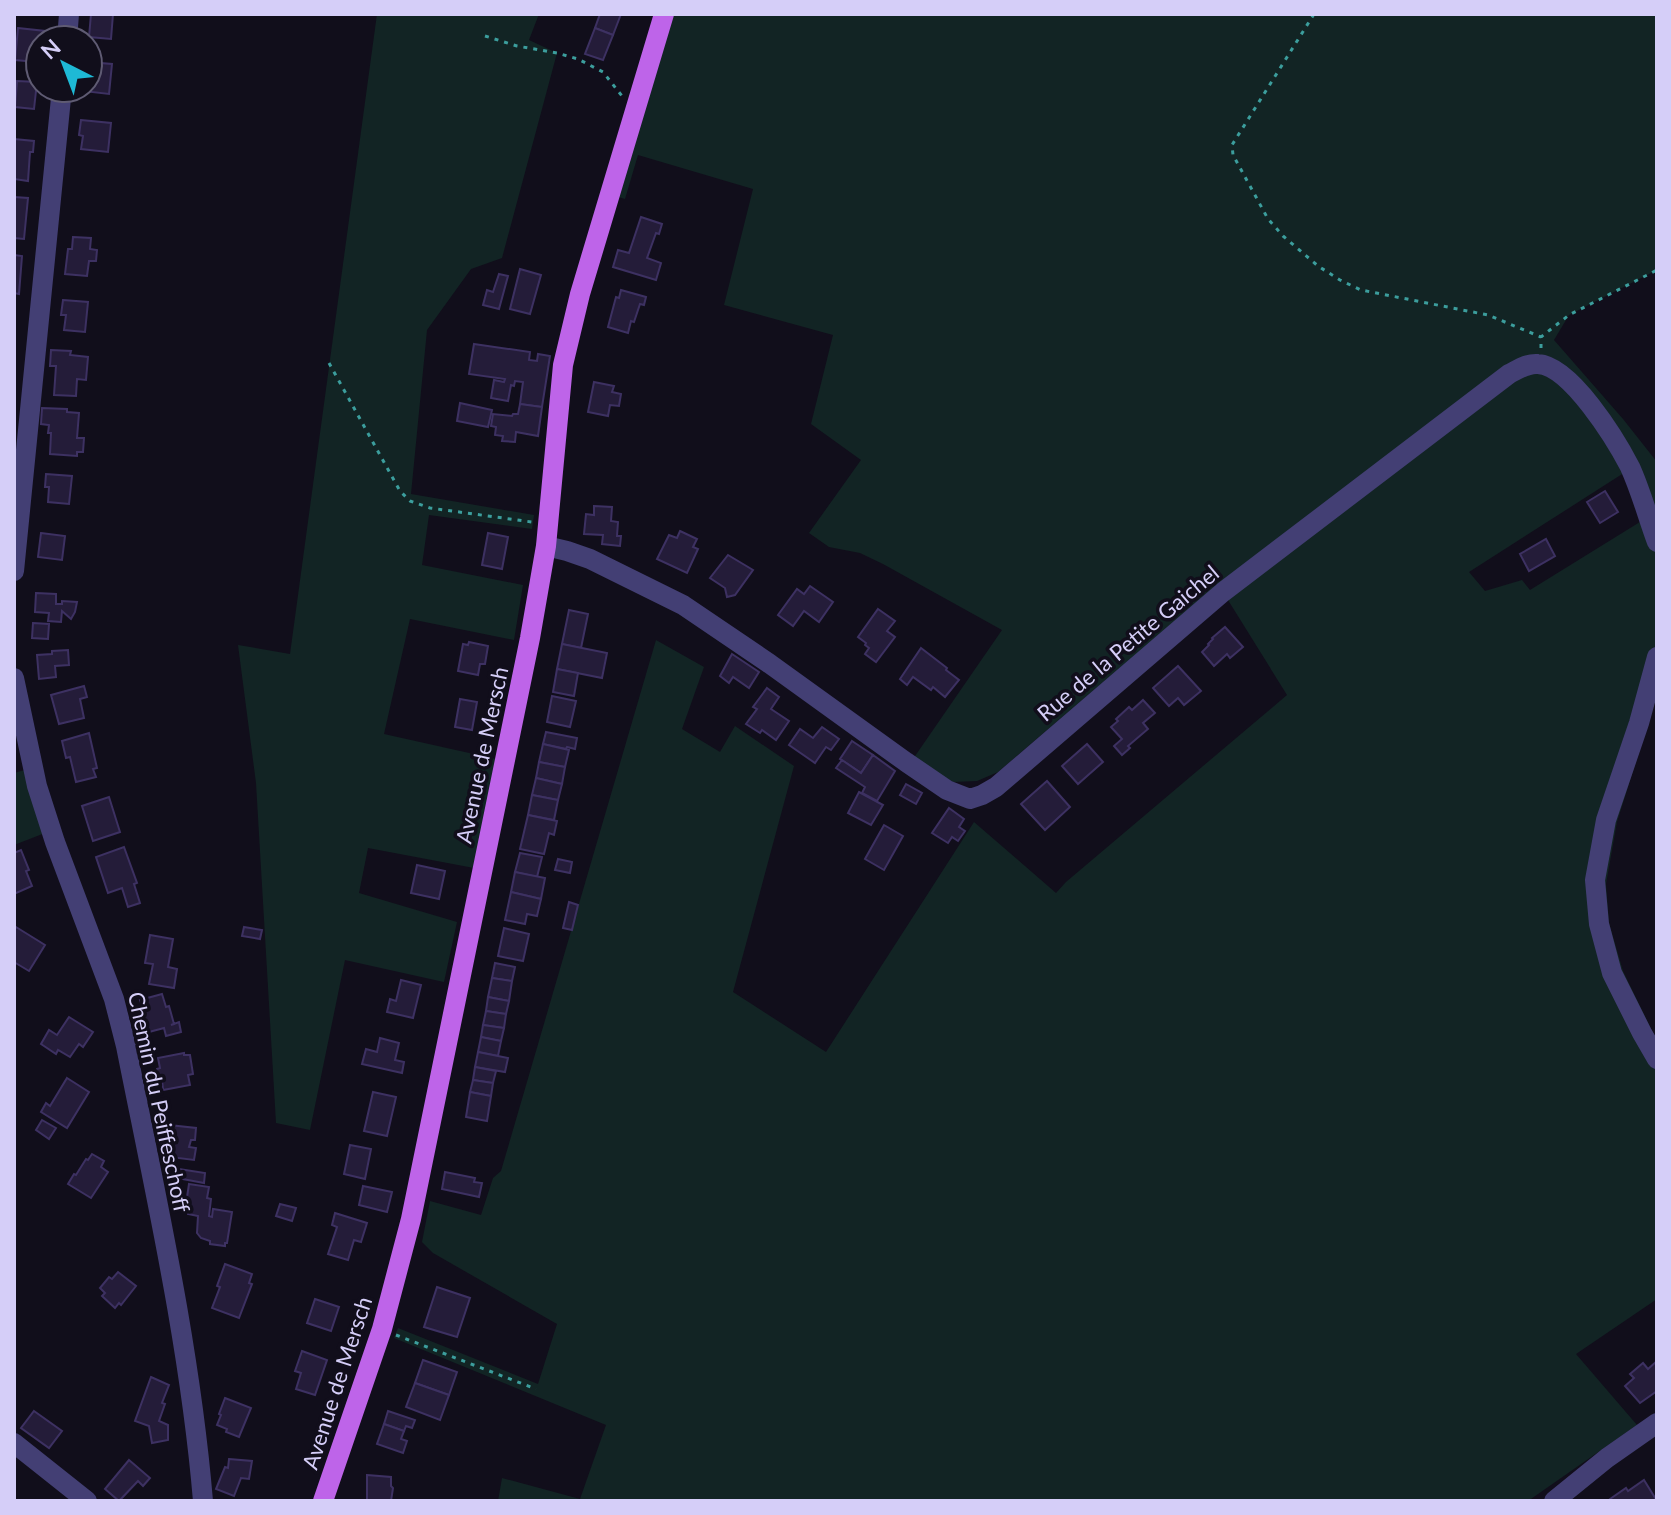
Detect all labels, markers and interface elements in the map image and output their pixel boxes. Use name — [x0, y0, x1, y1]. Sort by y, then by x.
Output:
north arrow — [24, 24, 104, 104]
text: N — [35, 33, 66, 64]
street label: Rue de la Petite Gaichel — [1031, 559, 1224, 726]
street label: Avenue de Mersch — [450, 664, 513, 846]
street label: Chemin du Peiffeschoff — [123, 989, 196, 1215]
street label: Avenue de Mersch — [296, 1293, 377, 1473]

